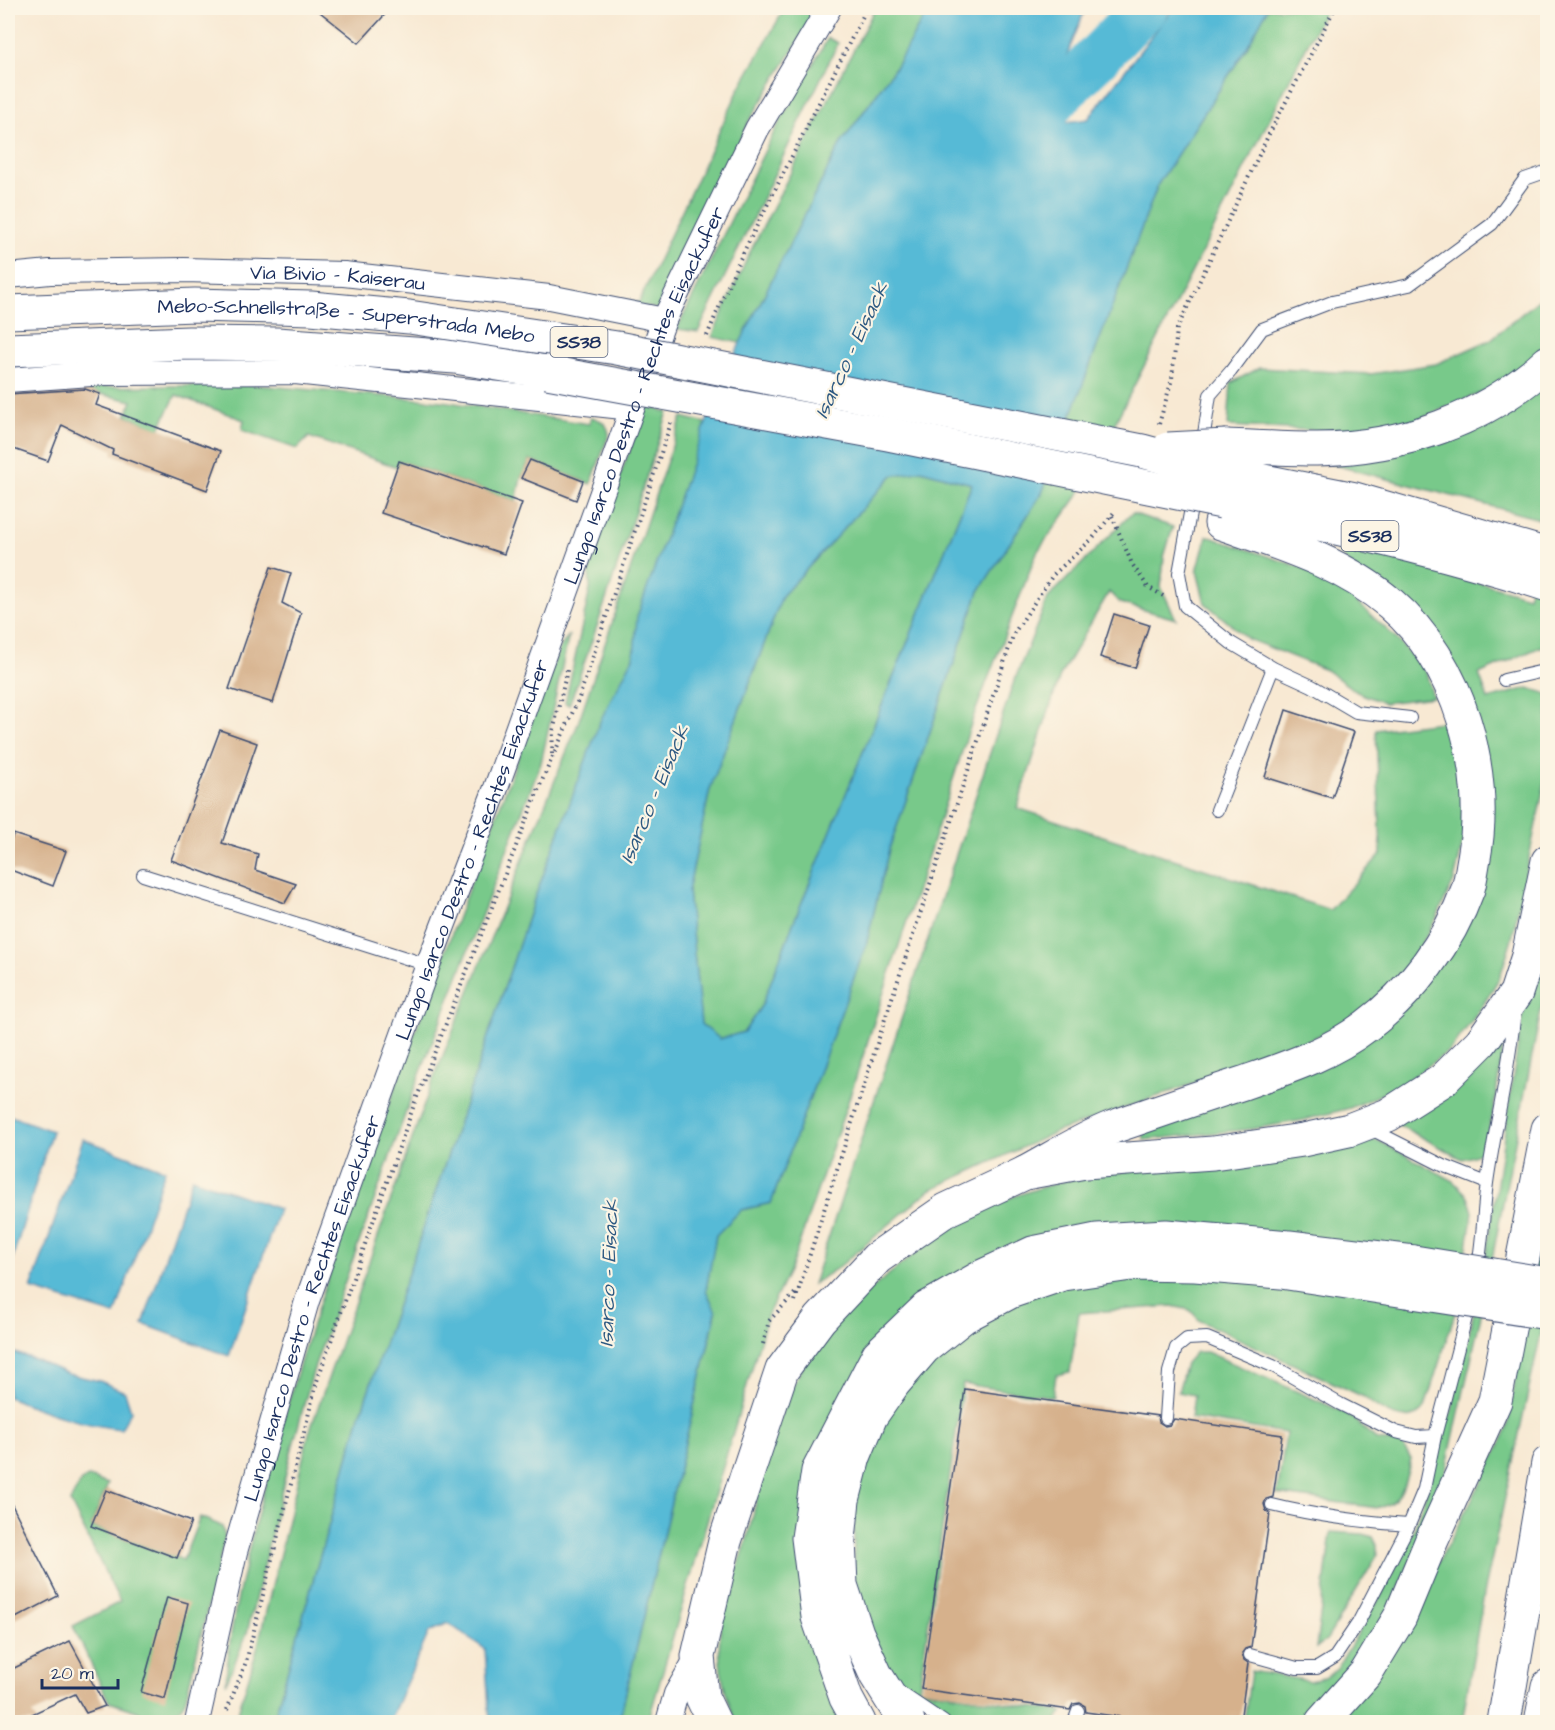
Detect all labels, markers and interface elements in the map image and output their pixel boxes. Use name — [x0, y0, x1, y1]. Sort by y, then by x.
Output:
street label: Lungo Isarco Destro - Rechtes Eisackufer — [557, 202, 732, 588]
street label: Via Bivio - Kaiserau — [250, 259, 426, 298]
water label: Isarco - Eisack — [807, 276, 896, 423]
street label: Mebo-Schnellstraße - Superstrada Mebo — [157, 292, 536, 351]
road number: SS38 — [550, 327, 608, 357]
road number: SS38 — [1342, 521, 1398, 551]
street label: Lungo Isarco Destro - Rechtes Eisackufer — [389, 655, 556, 1044]
water label: Isarco - Eisack — [612, 720, 697, 868]
street label: Lungo Isarco Destro - Rechtes Eisackufer — [237, 1111, 388, 1505]
water label: Isarco - Eisack — [591, 1198, 626, 1347]
scale bar — [42, 1652, 118, 1690]
text: 20 m — [51, 1661, 94, 1686]

